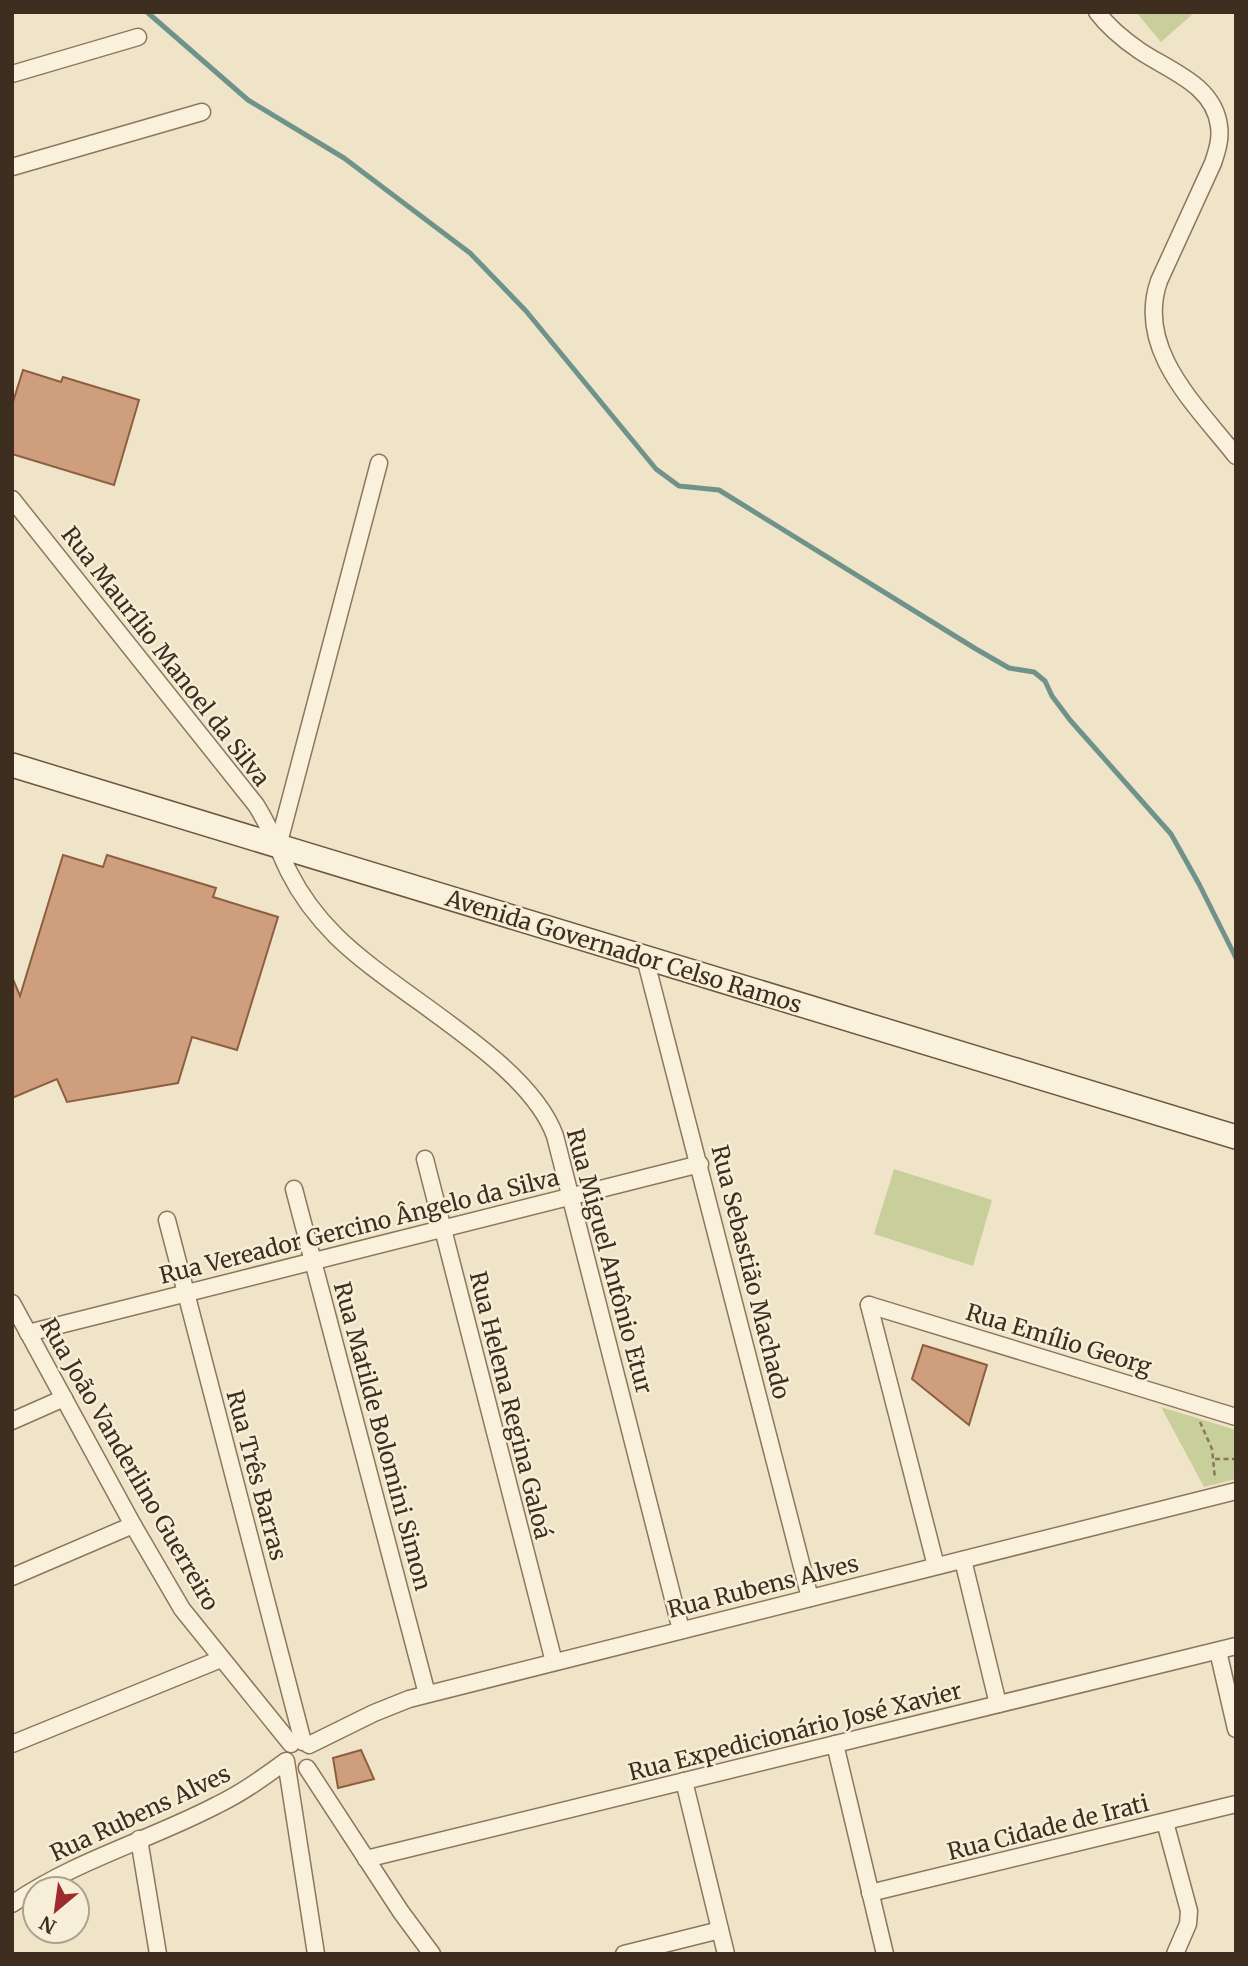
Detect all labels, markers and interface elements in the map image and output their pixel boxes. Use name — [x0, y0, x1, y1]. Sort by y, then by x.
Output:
street label: Rua Maurílio Manoel da Silva — [56, 520, 276, 792]
street label: Avenida Governador Celso Ramos — [442, 883, 805, 1019]
street label: Rua Miguel Antônio Etur — [561, 1125, 659, 1397]
street label: Rua Sebastião Machado — [705, 1142, 797, 1402]
street label: Rua Vereador Gercino Ângelo da Silva — [156, 1162, 562, 1290]
street label: Rua Helena Regina Galoá — [464, 1268, 558, 1542]
street label: Rua Matilde Bolomini Simon — [328, 1279, 438, 1593]
street label: Rua Emílio Georg — [963, 1297, 1155, 1381]
street label: Rua João Vanderlino Guerreiro — [34, 1313, 226, 1615]
street label: Rua Três Barras — [220, 1387, 294, 1563]
street label: Rua Rubens Alves — [665, 1548, 861, 1624]
street label: Rua Expedicionário José Xavier — [625, 1675, 965, 1787]
street label: Rua Rubens Alves — [45, 1759, 235, 1867]
street label: Rua Cidade de Irati — [944, 1788, 1152, 1866]
north arrow — [21, 1875, 91, 1945]
text: N — [35, 1911, 60, 1939]

